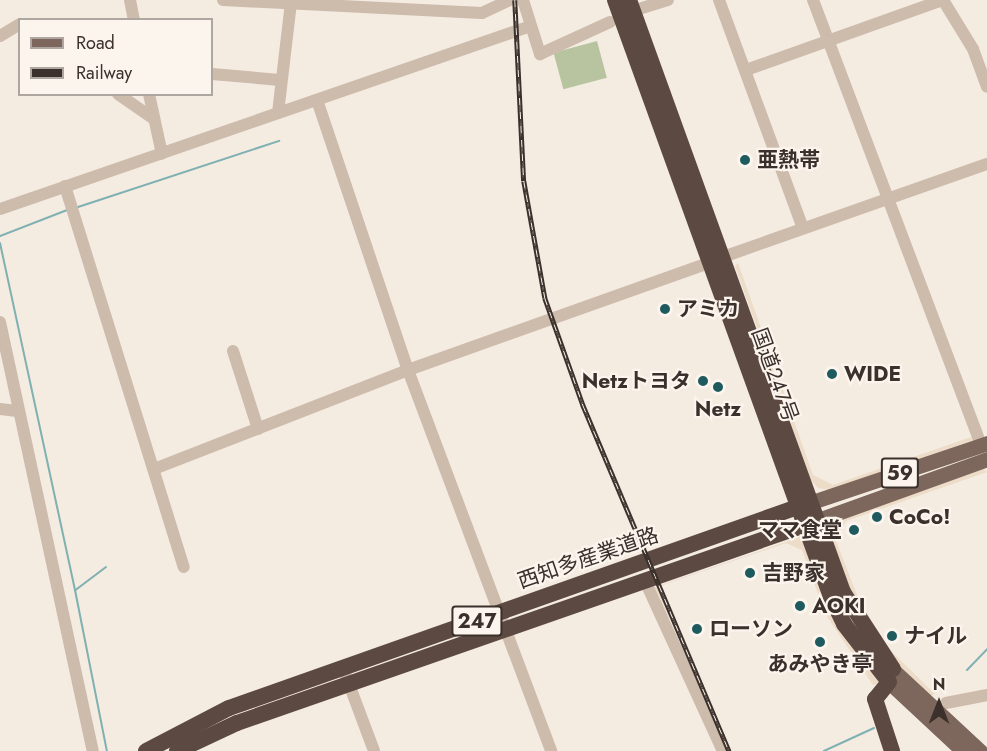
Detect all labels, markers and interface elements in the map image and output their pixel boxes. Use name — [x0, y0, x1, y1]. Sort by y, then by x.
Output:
legend — [18, 18, 213, 96]
text: Road — [76, 30, 115, 56]
text: Railway — [76, 60, 132, 86]
place label: 亜熱帯 — [757, 147, 820, 173]
marker: 亜熱帯 — [738, 153, 752, 167]
place label: アミカ — [677, 296, 740, 322]
marker: アミカ — [658, 302, 672, 316]
street label: 国道247号 — [746, 325, 804, 425]
place label: WIDE — [844, 361, 901, 387]
marker: WIDE — [825, 367, 839, 381]
place label: Netzトヨタ — [582, 368, 691, 394]
marker: Netzトヨタ — [696, 374, 710, 388]
marker: Netz — [711, 380, 725, 394]
place label: Netz — [695, 396, 741, 422]
road number: 59 — [880, 456, 920, 490]
place label: CoCo! — [889, 504, 950, 530]
marker: CoCo! — [870, 510, 884, 524]
place label: ママ食堂 — [758, 517, 842, 543]
street label: 西知多産業道路 — [514, 522, 662, 594]
marker: ママ食堂 — [847, 523, 861, 537]
place label: 吉野家 — [762, 560, 825, 586]
marker: 吉野家 — [743, 566, 757, 580]
place label: AOKI — [812, 593, 865, 619]
marker: AOKI — [793, 599, 807, 613]
road number: 247 — [450, 604, 504, 638]
place label: ローソン — [709, 616, 793, 642]
marker: ローソン — [690, 622, 704, 636]
place label: ナイル — [904, 623, 967, 649]
marker: ナイル — [885, 629, 899, 643]
marker: あみやき亭 — [813, 635, 827, 649]
place label: あみやき亭 — [768, 651, 872, 677]
north arrow — [909, 673, 969, 733]
text: N — [933, 673, 945, 696]

